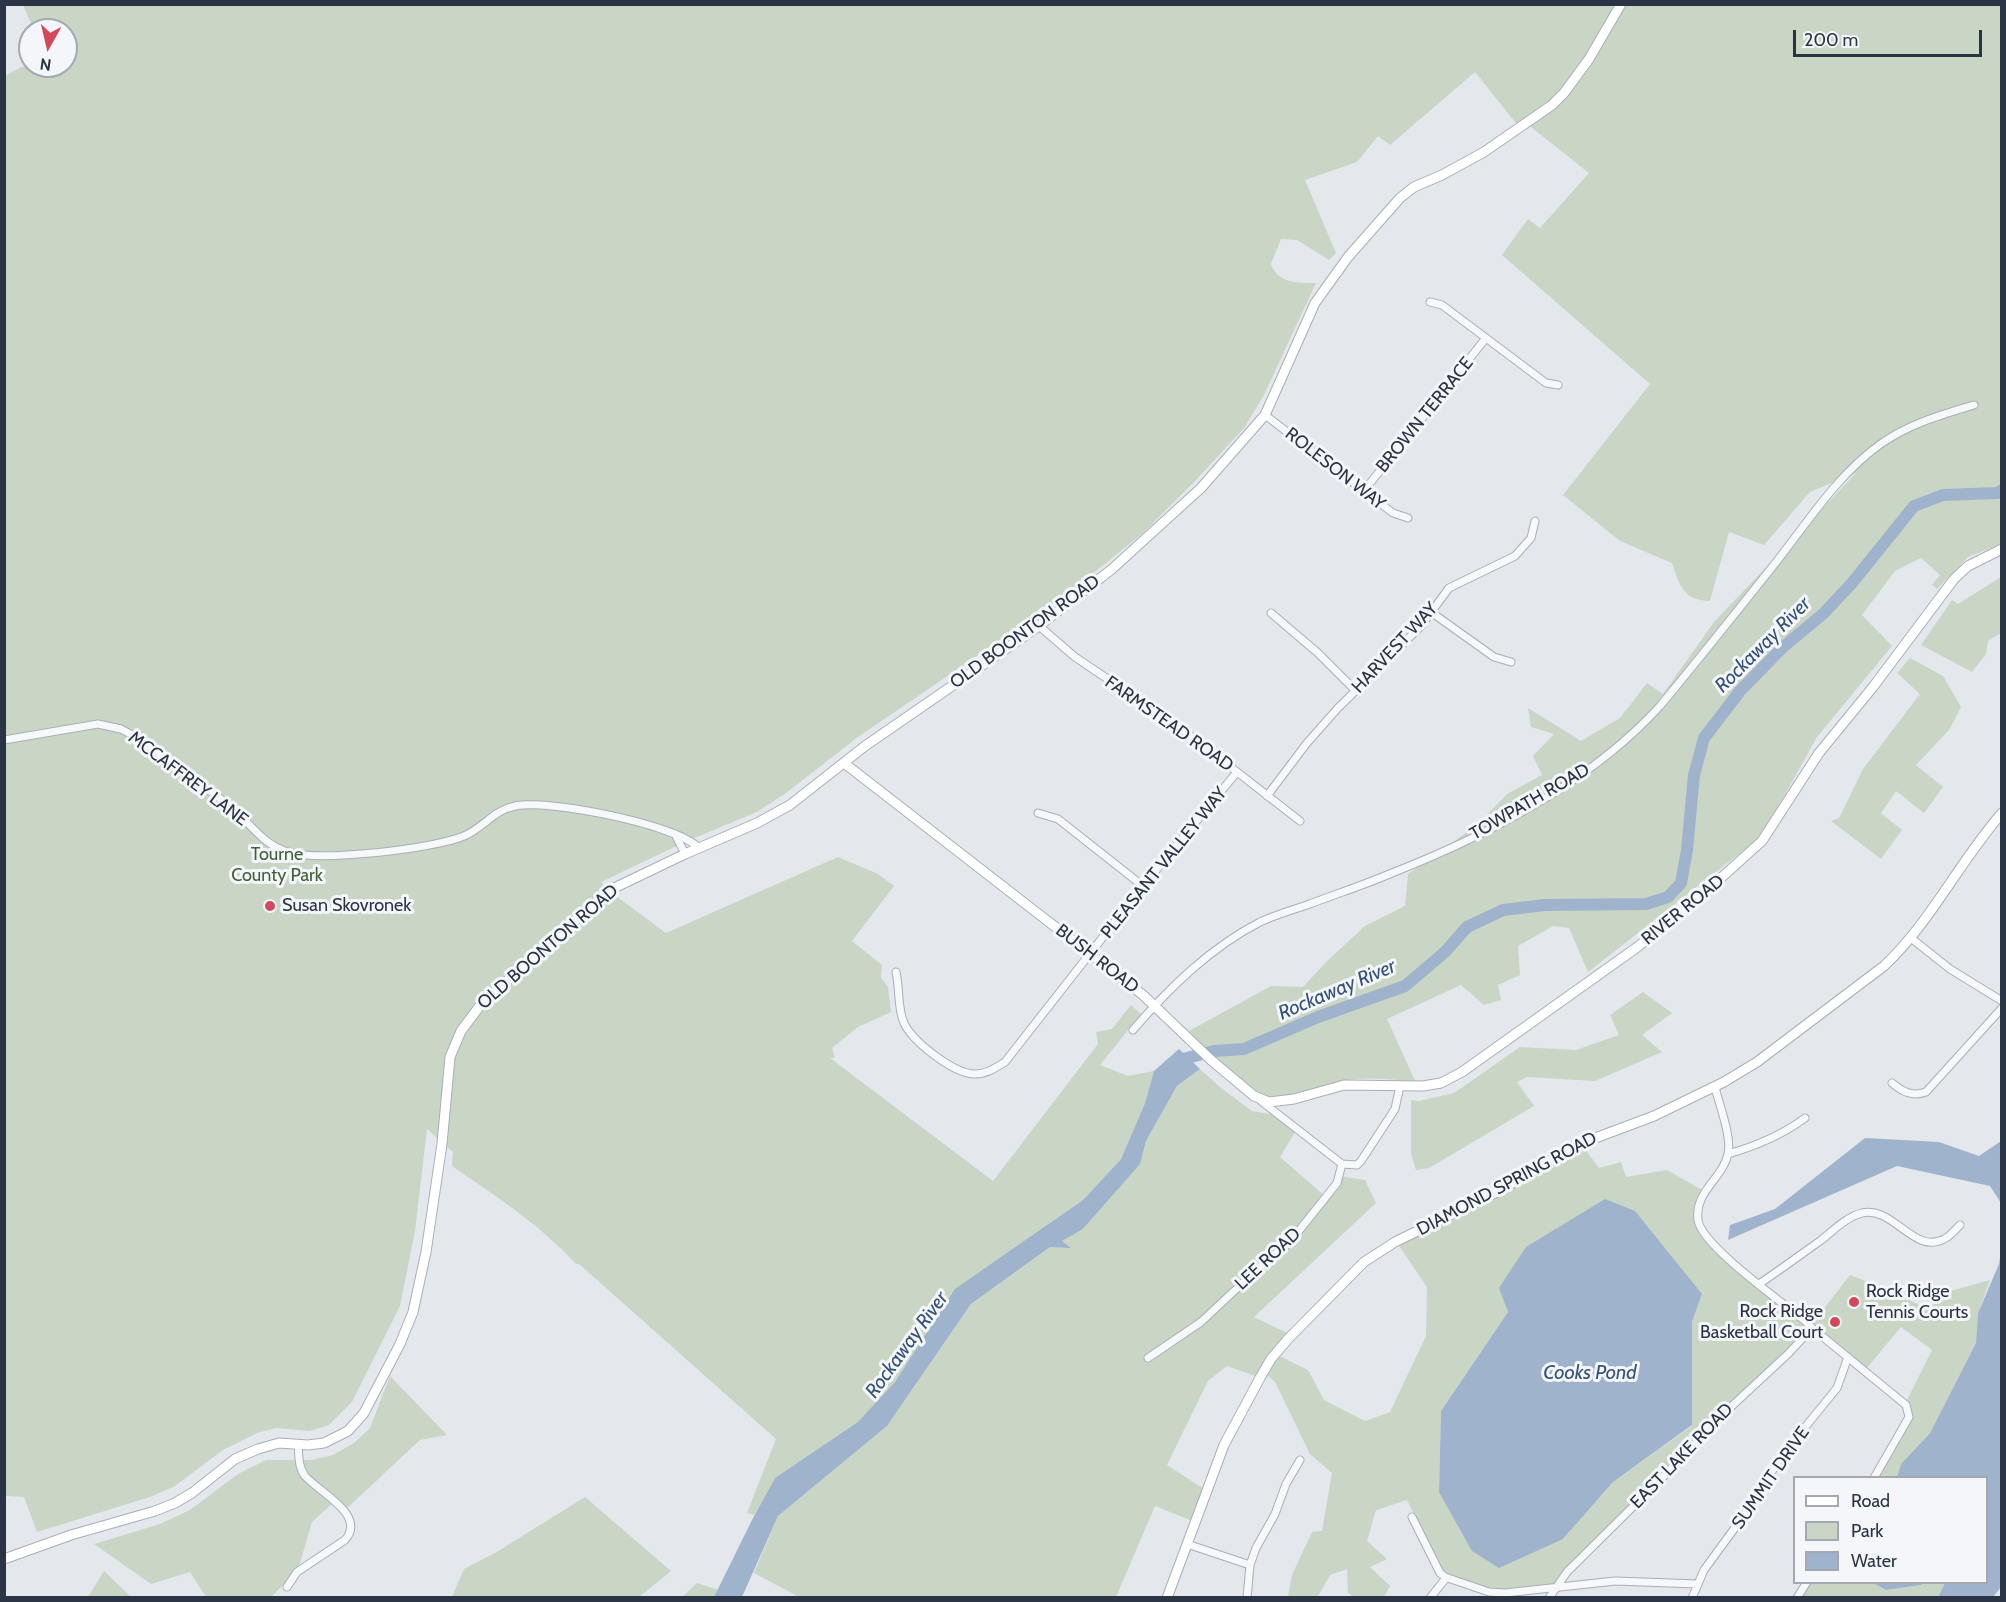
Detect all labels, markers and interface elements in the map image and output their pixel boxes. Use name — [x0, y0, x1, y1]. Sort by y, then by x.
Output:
north arrow — [18, 18, 78, 78]
scale bar — [1796, 18, 1985, 56]
text: 200 m — [1804, 29, 1858, 51]
text: N — [39, 54, 53, 75]
street label: BROWN TERRACE — [1372, 353, 1478, 477]
street label: ROLESON WAY — [1281, 423, 1389, 515]
street label: OLD BOONTON ROAD — [946, 570, 1104, 694]
water label: Rockaway River — [1710, 592, 1816, 698]
street label: HARVEST WAY — [1347, 598, 1443, 698]
street label: FARMSTEAD ROAD — [1101, 672, 1237, 776]
street label: MCCAFFREY LANE — [124, 727, 252, 831]
street label: TOWPATH ROAD — [1466, 759, 1594, 845]
street label: PLEASANT VALLEY WAY — [1096, 783, 1232, 943]
park label: Tourne County Park — [231, 844, 323, 886]
street label: RIVER ROAD — [1637, 870, 1729, 950]
street label: OLD BOONTON ROAD — [473, 880, 623, 1014]
place label: Susan Skovronek — [282, 895, 411, 917]
marker: Susan Skovronek — [263, 899, 277, 913]
street label: BUSH ROAD — [1051, 920, 1143, 998]
water label: Rockaway River — [1275, 954, 1399, 1026]
street label: DIAMOND SPRING ROAD — [1413, 1127, 1601, 1241]
street label: LEE ROAD — [1231, 1223, 1305, 1295]
place label: Rock Ridge Tennis Courts — [1866, 1281, 1968, 1324]
water label: Rockaway River — [860, 1287, 954, 1403]
marker: Rock Ridge Tennis Courts — [1847, 1295, 1861, 1309]
place label: Rock Ridge Basketball Court — [1700, 1301, 1823, 1344]
marker: Rock Ridge Basketball Court — [1828, 1315, 1842, 1329]
water label: Cooks Pond — [1543, 1361, 1637, 1385]
street label: EAST LAKE ROAD — [1626, 1399, 1738, 1513]
street label: SUMMIT DRIVE — [1728, 1423, 1814, 1533]
legend — [1793, 1476, 1988, 1584]
text: Road — [1851, 1490, 1890, 1512]
text: Park — [1851, 1520, 1883, 1542]
text: Water — [1851, 1550, 1897, 1572]

